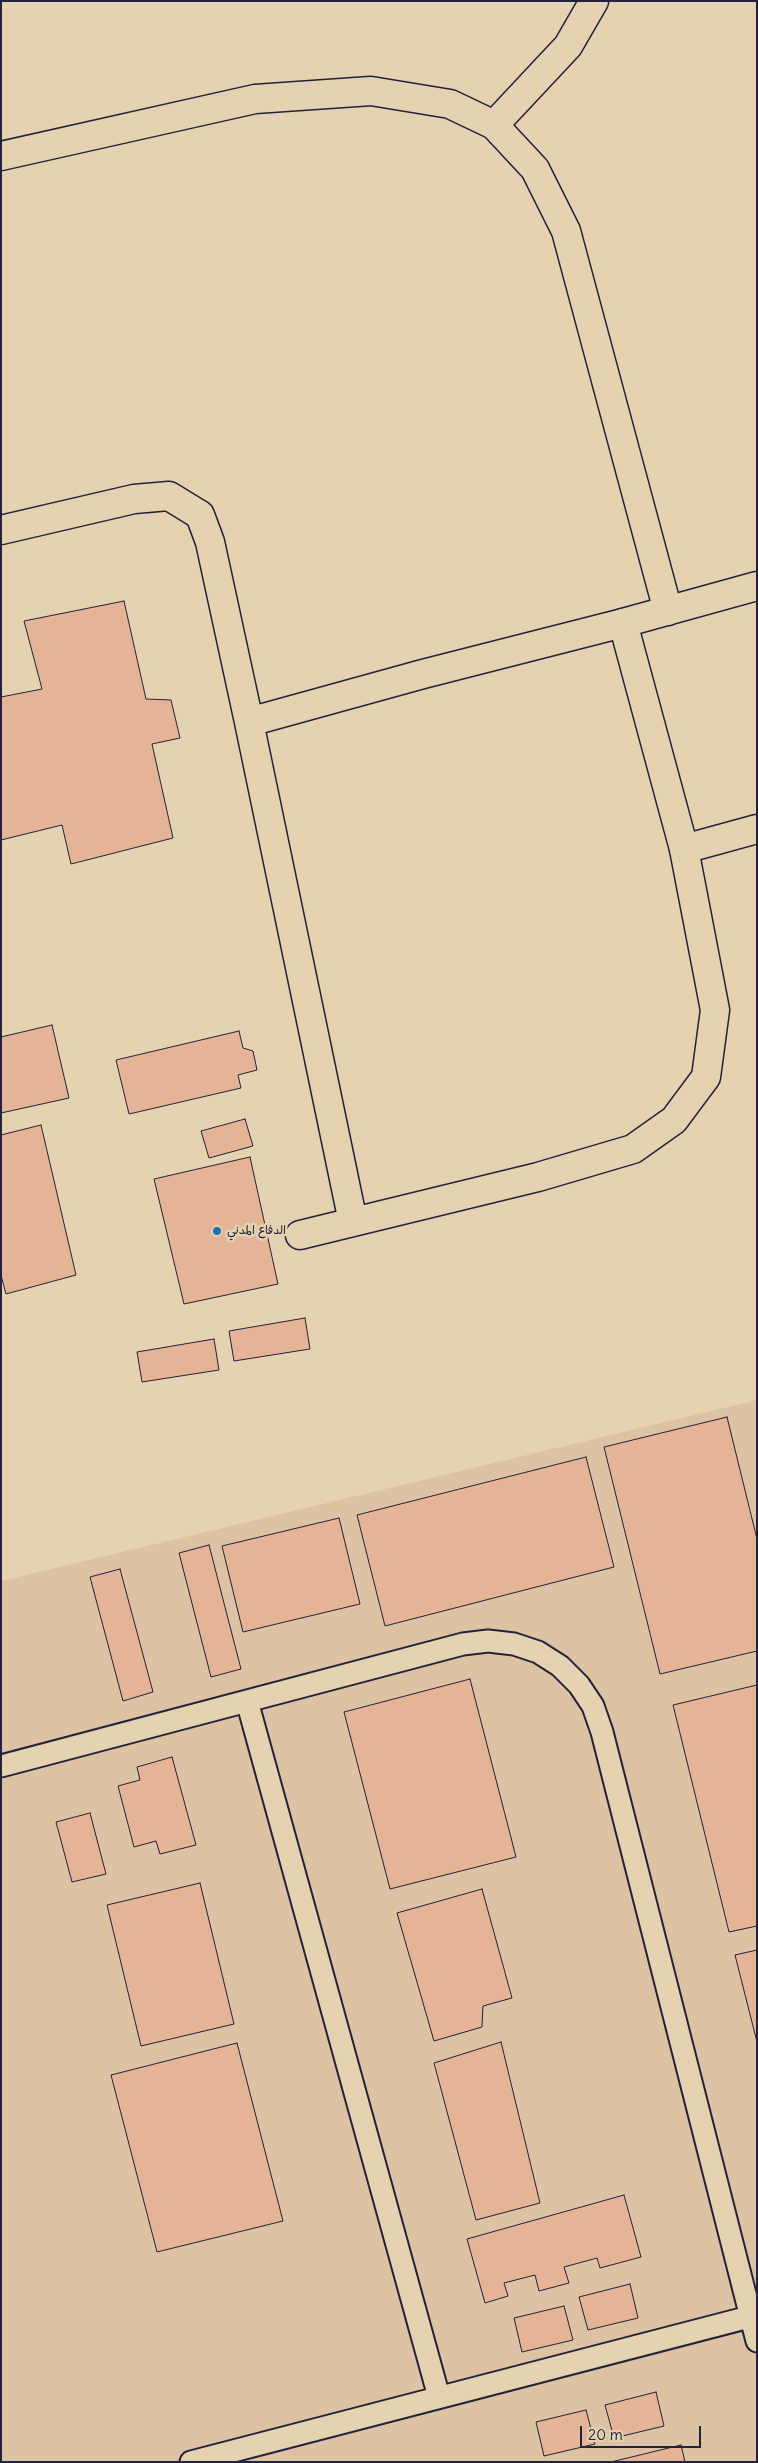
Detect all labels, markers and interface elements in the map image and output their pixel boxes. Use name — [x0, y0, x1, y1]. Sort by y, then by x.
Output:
place label: الدفاع المدني — [227, 1224, 286, 1238]
marker: الدفاع المدني — [211, 1225, 223, 1237]
scale bar — [583, 2416, 704, 2448]
text: 20 m — [588, 2425, 623, 2444]

